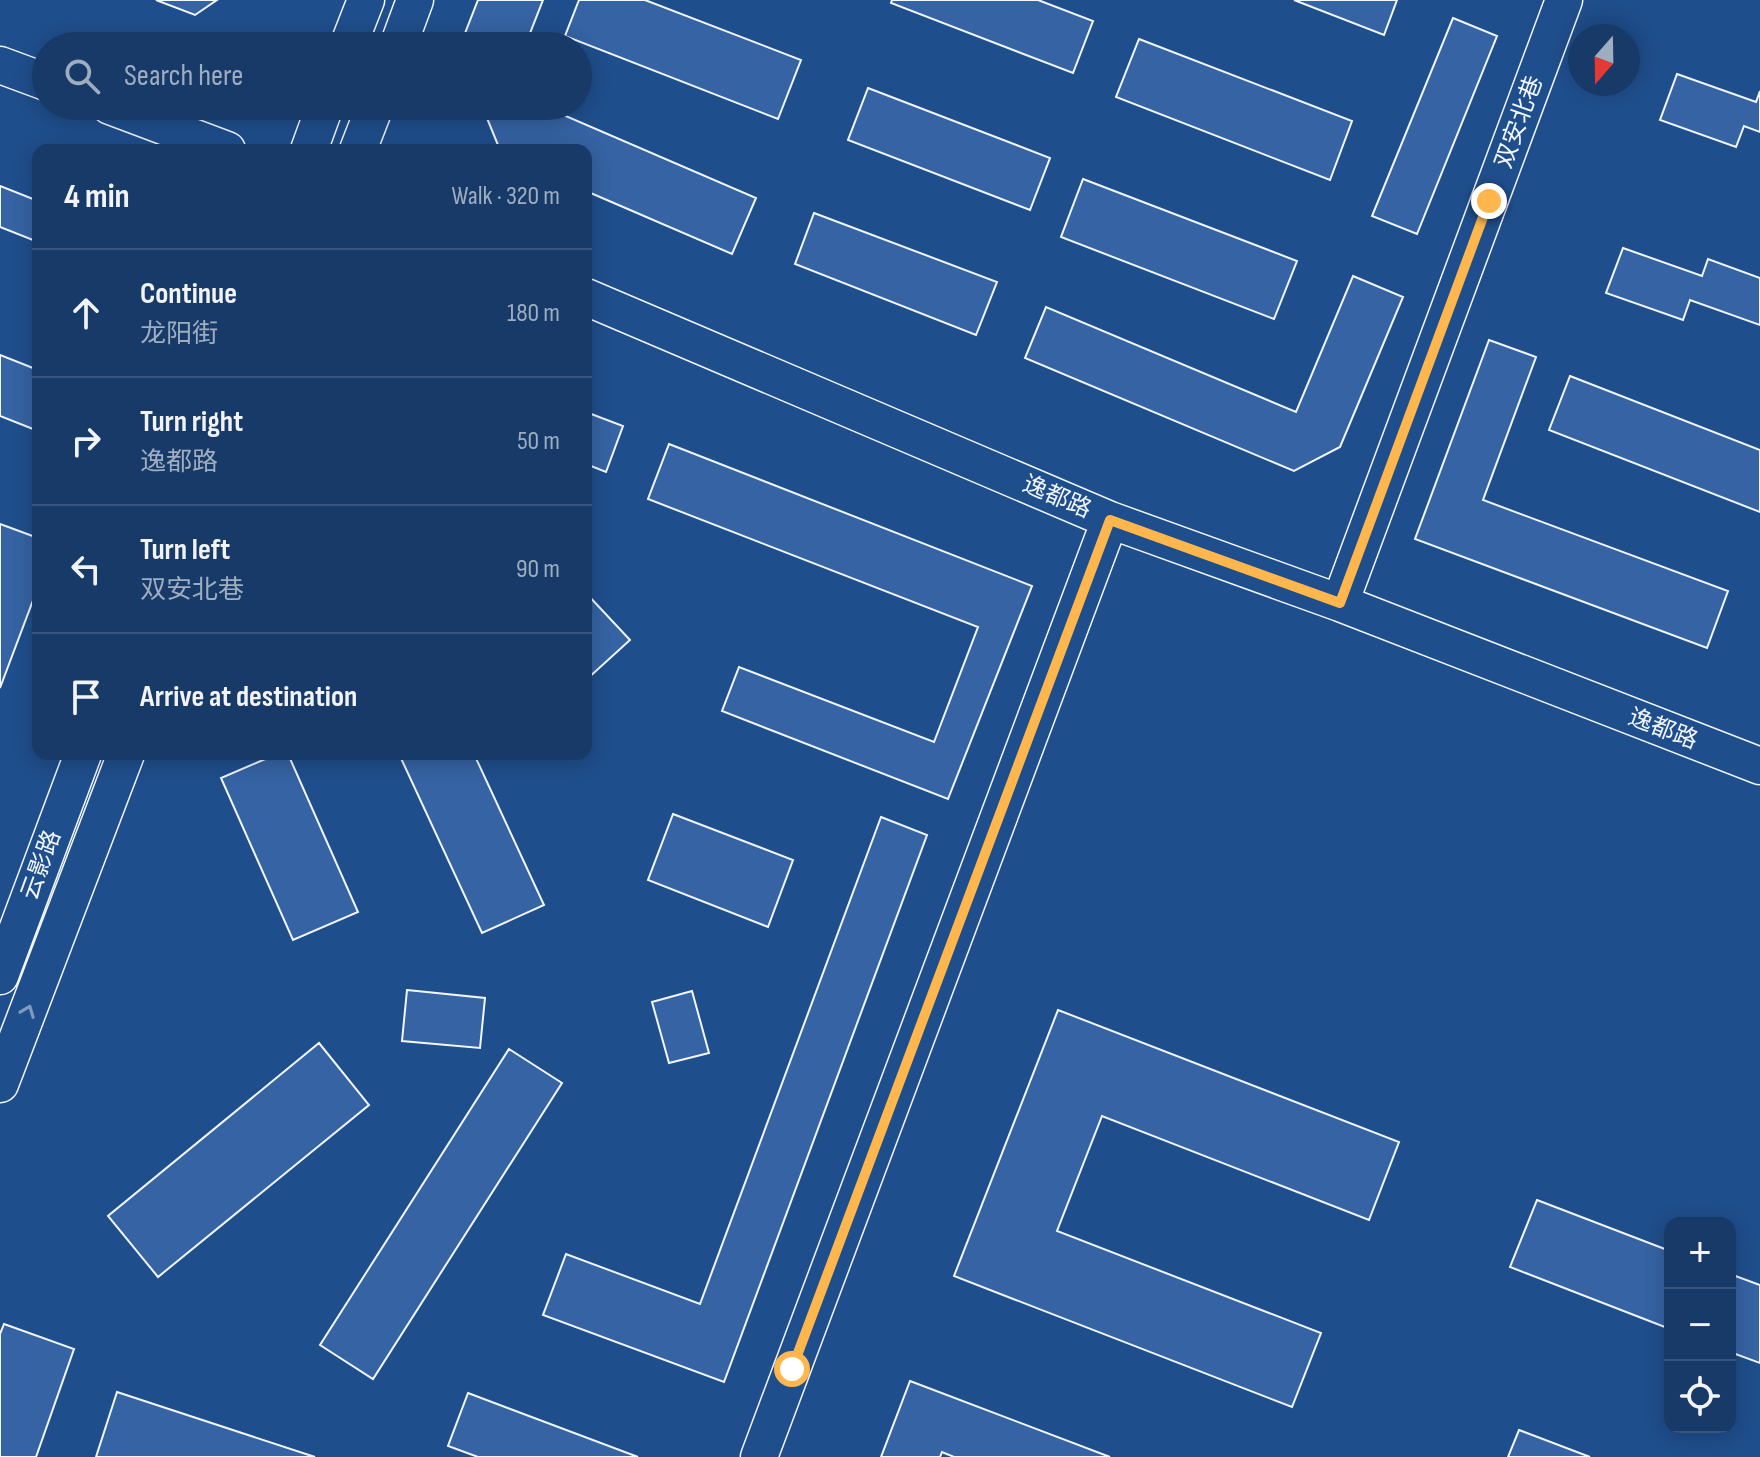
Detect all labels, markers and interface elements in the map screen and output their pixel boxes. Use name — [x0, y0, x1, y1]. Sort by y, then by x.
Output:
north arrow — [1568, 24, 1640, 96]
search box — [32, 32, 592, 120]
icon: search — [60, 54, 104, 98]
text: Search here — [124, 58, 243, 94]
street label: 双安北巷 — [1489, 72, 1549, 172]
text: 4 min — [64, 176, 130, 217]
text: Walk · 320 m — [452, 181, 560, 212]
route end — [1471, 183, 1507, 219]
text: Continue — [140, 276, 237, 312]
icon: ahead — [64, 291, 108, 335]
text: 180 m — [507, 298, 560, 329]
text: 龙阳街 — [140, 319, 218, 350]
text: Turn right — [140, 404, 243, 440]
icon: right — [64, 419, 108, 463]
text: 50 m — [517, 426, 560, 457]
text: 逸都路 — [140, 447, 218, 478]
street label: 逸都路 — [1018, 470, 1096, 524]
text: Turn left — [140, 532, 230, 568]
icon: left — [64, 547, 108, 591]
text: 90 m — [516, 554, 560, 585]
text: 双安北巷 — [140, 575, 244, 606]
icon: arrive — [64, 675, 108, 719]
text: Arrive at destination — [140, 679, 357, 715]
street label: 逸都路 — [1624, 703, 1702, 755]
street label: 云影路 — [15, 826, 67, 904]
one-way arrow — [18, 1005, 35, 1019]
map controls — [1664, 1217, 1736, 1433]
button: + — [1664, 1217, 1736, 1289]
button: − — [1664, 1289, 1736, 1361]
route start — [774, 1351, 810, 1387]
button: locate — [1664, 1361, 1736, 1433]

